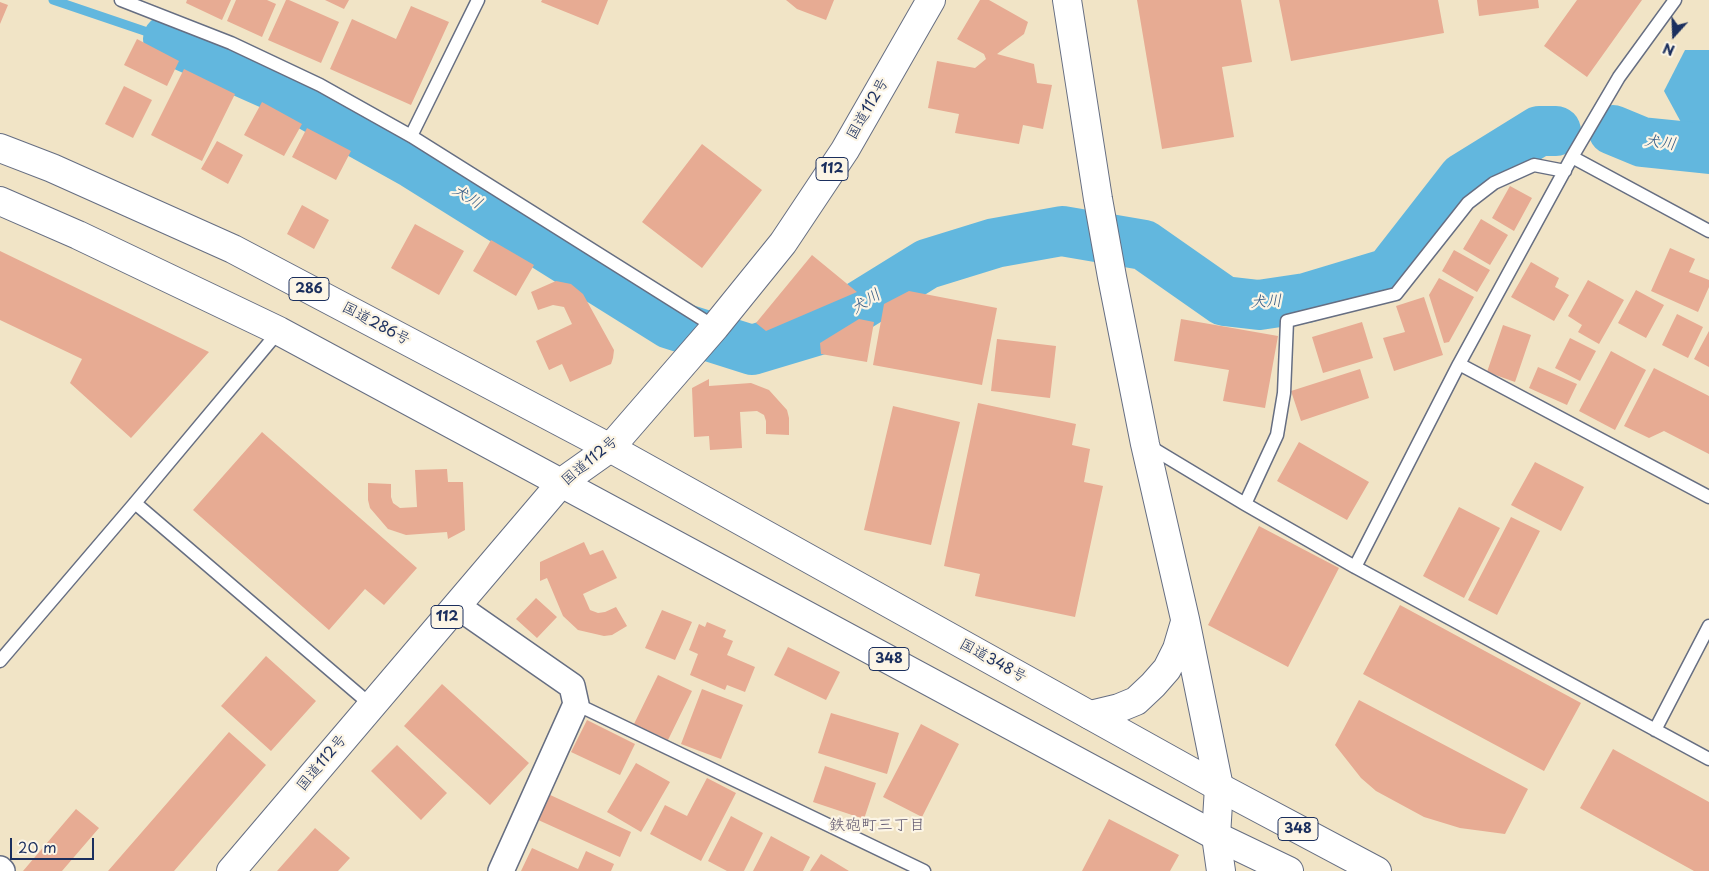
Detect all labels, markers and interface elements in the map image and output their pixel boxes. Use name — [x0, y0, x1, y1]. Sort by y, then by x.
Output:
north arrow — [1649, 10, 1699, 60]
text: N — [1660, 38, 1678, 61]
street label: 国道112号 — [843, 75, 893, 143]
water label: 犬川 — [1643, 131, 1677, 155]
road number: 112 — [816, 157, 848, 180]
water label: 犬川 — [448, 180, 486, 214]
road number: 286 — [289, 278, 329, 300]
water label: 犬川 — [847, 285, 885, 319]
water label: 犬川 — [1250, 292, 1282, 312]
street label: 国道286号 — [339, 299, 413, 349]
street label: 国道112号 — [558, 432, 622, 490]
road number: 112 — [431, 606, 463, 628]
street label: 国道348号 — [956, 635, 1030, 687]
road number: 348 — [869, 648, 909, 671]
street label: 国道112号 — [293, 731, 351, 795]
district label: 鉄砲町三丁目 — [829, 816, 925, 836]
road number: 348 — [1278, 818, 1318, 841]
scale bar — [12, 828, 96, 860]
text: 20 m — [18, 835, 57, 858]

